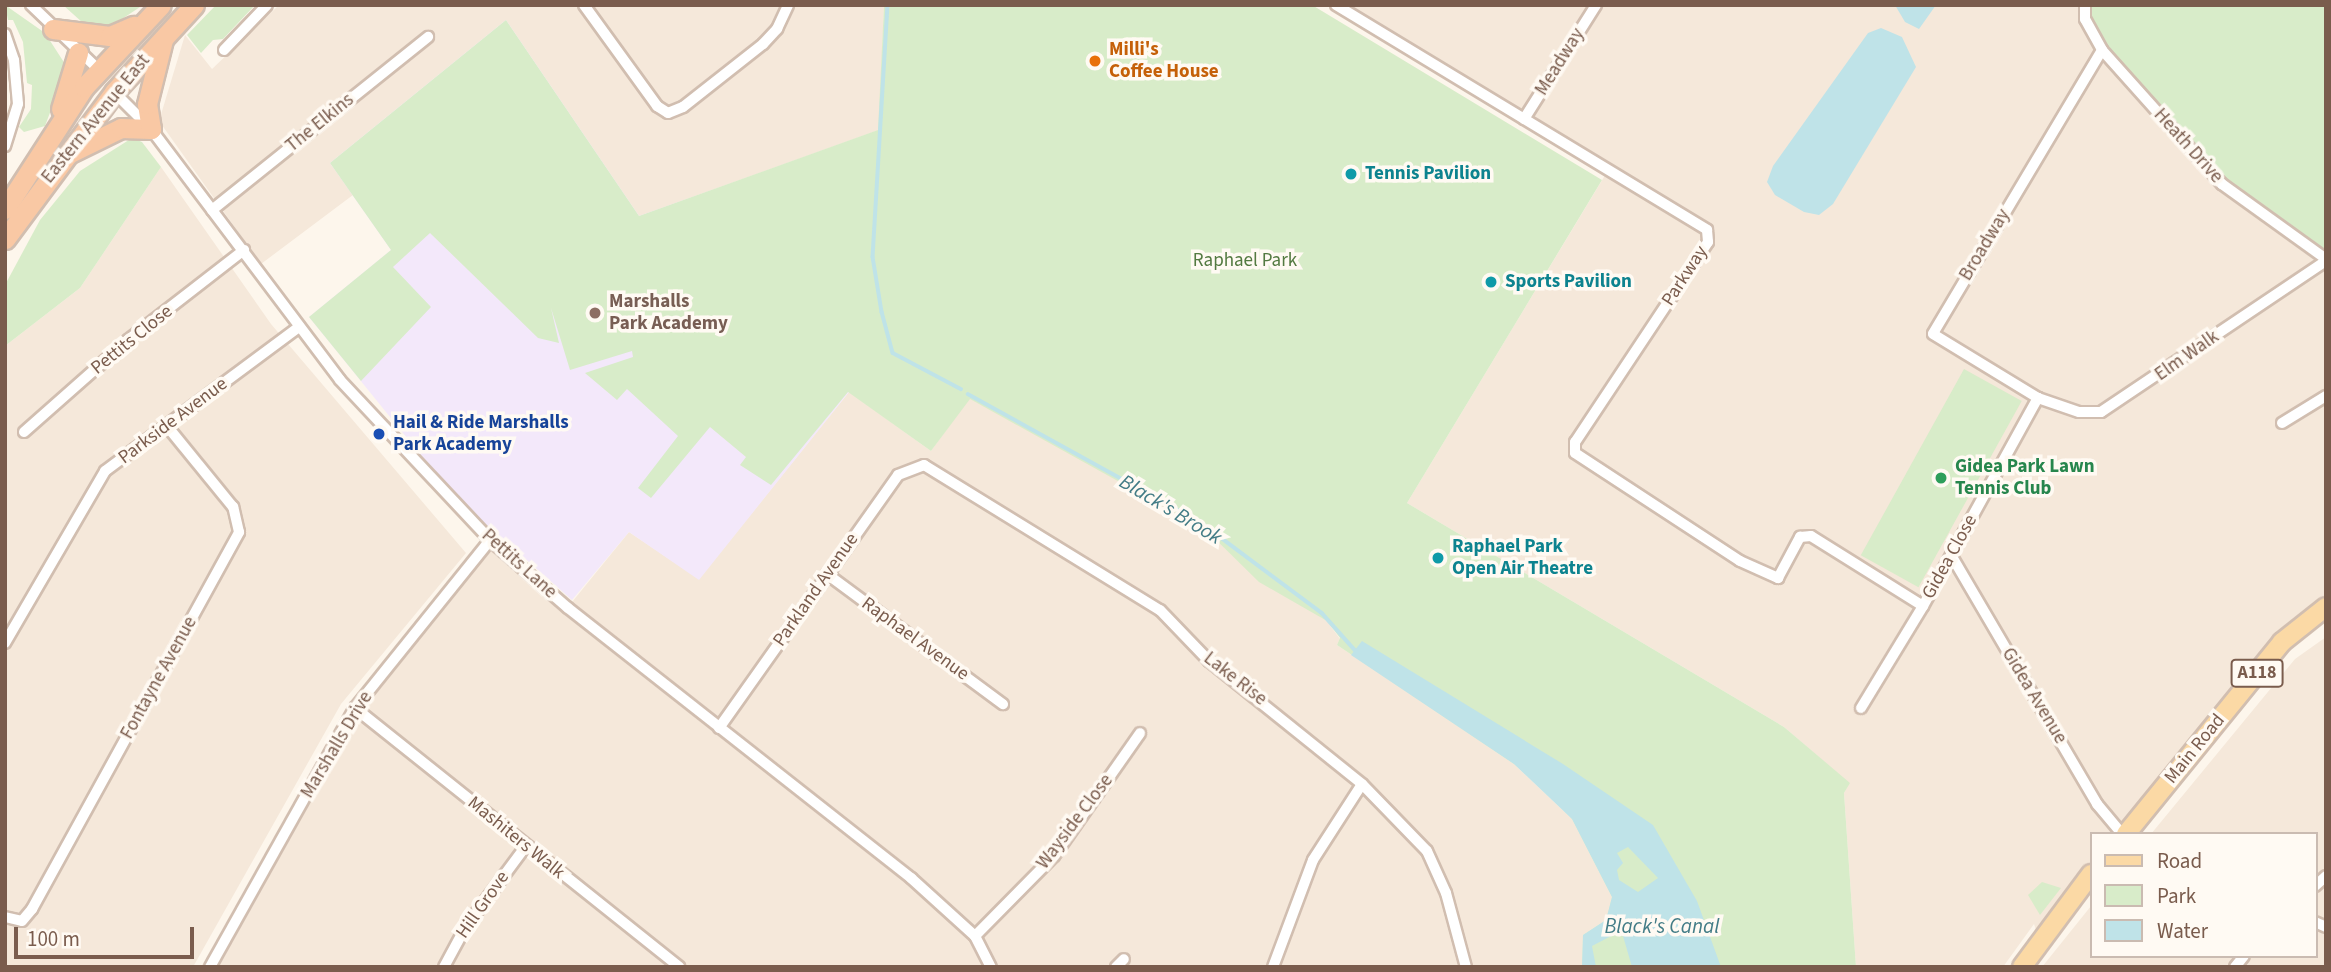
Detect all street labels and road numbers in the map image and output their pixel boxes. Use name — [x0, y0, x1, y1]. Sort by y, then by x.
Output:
street label: Meadway — [1530, 24, 1590, 100]
street label: Eastern Avenue East — [37, 50, 155, 188]
street label: The Elkins — [281, 89, 359, 157]
street label: Heath Drive — [2149, 104, 2227, 188]
street label: Broadway — [1955, 205, 2015, 285]
street label: Parkway — [1657, 242, 1713, 310]
street label: Pettits Close — [87, 300, 177, 380]
street label: Elm Walk — [2151, 326, 2223, 386]
street label: Parkside Avenue — [114, 373, 232, 469]
street label: Gidea Close — [1918, 511, 1982, 603]
street label: Pettits Lane — [477, 524, 561, 604]
street label: Parkland Avenue — [768, 529, 864, 651]
street label: Raphael Avenue — [857, 592, 973, 686]
street label: Fontayne Avenue — [116, 613, 202, 743]
street label: Gidea Avenue — [1996, 644, 2072, 748]
street label: Lake Rise — [1199, 647, 1271, 711]
road number: A118 — [2229, 658, 2285, 688]
street label: Marshalls Drive — [296, 688, 378, 802]
street label: Main Road — [2160, 710, 2230, 788]
street label: Wayside Close — [1032, 770, 1118, 874]
street label: Mashiters Walk — [463, 792, 569, 884]
street label: Hill Grove — [452, 867, 514, 943]

